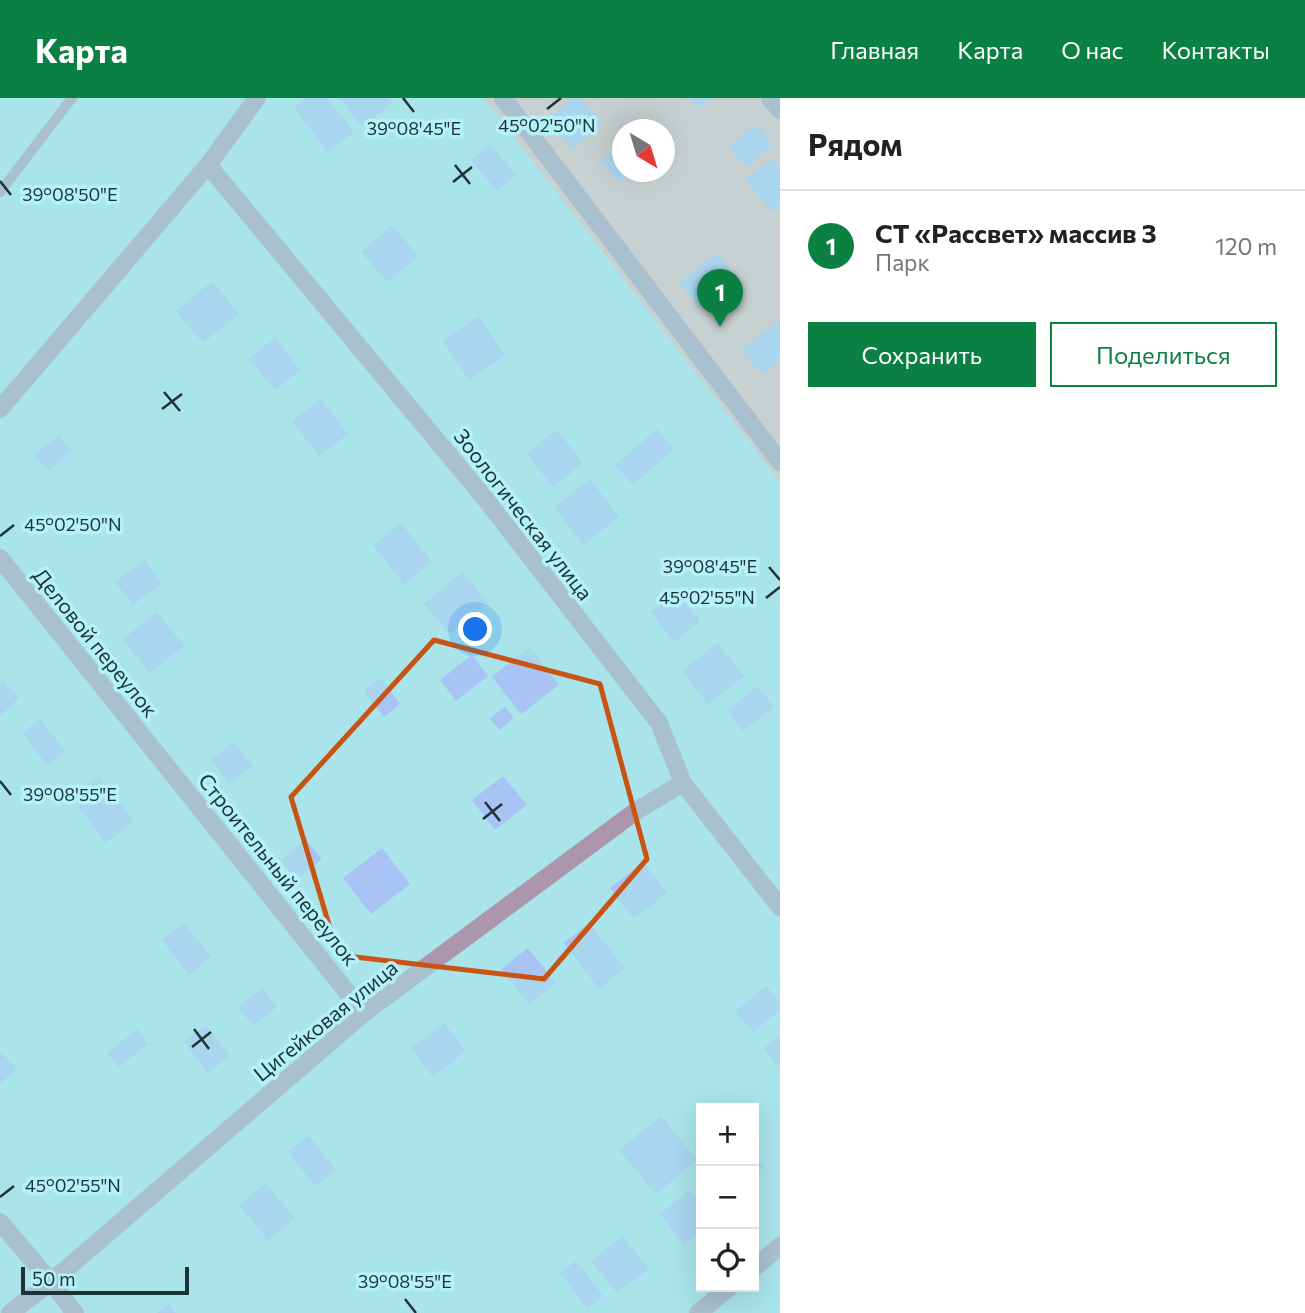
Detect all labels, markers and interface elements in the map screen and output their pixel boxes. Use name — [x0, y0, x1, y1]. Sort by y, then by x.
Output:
text: Карта — [35, 29, 128, 70]
text: Главная — [830, 35, 919, 64]
text: Карта — [957, 35, 1023, 64]
text: О нас — [1061, 35, 1123, 64]
text: Контакты — [1161, 35, 1270, 64]
text: 45°02'50"N — [498, 114, 596, 136]
text: 39°08'45"E — [367, 117, 461, 139]
north arrow — [612, 119, 675, 182]
text: Рядом — [808, 125, 902, 162]
text: 39°08'50"E — [22, 183, 118, 205]
text: СТ «Рассвет» массив 3 — [875, 217, 1157, 248]
text: 1 — [826, 232, 836, 260]
text: 120 m — [1215, 232, 1277, 260]
text: Парк — [875, 248, 930, 276]
pin: 1 — [697, 269, 743, 327]
button: Сохранить — [808, 322, 1036, 387]
button: Поделиться — [1050, 322, 1277, 387]
street label: Зоологическая улица — [449, 424, 599, 604]
text: 45°02'50"N — [24, 513, 122, 535]
text: 39°08'45"E — [663, 555, 757, 577]
street label: Деловой переулок — [28, 563, 164, 721]
text: 45°02'55"N — [659, 586, 755, 608]
your location — [458, 612, 492, 646]
street label: Строительный переулок — [194, 768, 364, 970]
text: 39°08'55"E — [23, 783, 117, 805]
street label: Цигейковая улица — [248, 954, 402, 1086]
map controls — [696, 1103, 759, 1292]
button: + — [696, 1103, 759, 1166]
button: − — [696, 1166, 759, 1229]
text: 45°02'55"N — [25, 1174, 121, 1196]
button: locate — [696, 1229, 759, 1292]
scale bar — [21, 1264, 189, 1296]
text: 50 m — [32, 1267, 76, 1290]
text: 39°08'55"E — [358, 1270, 452, 1292]

